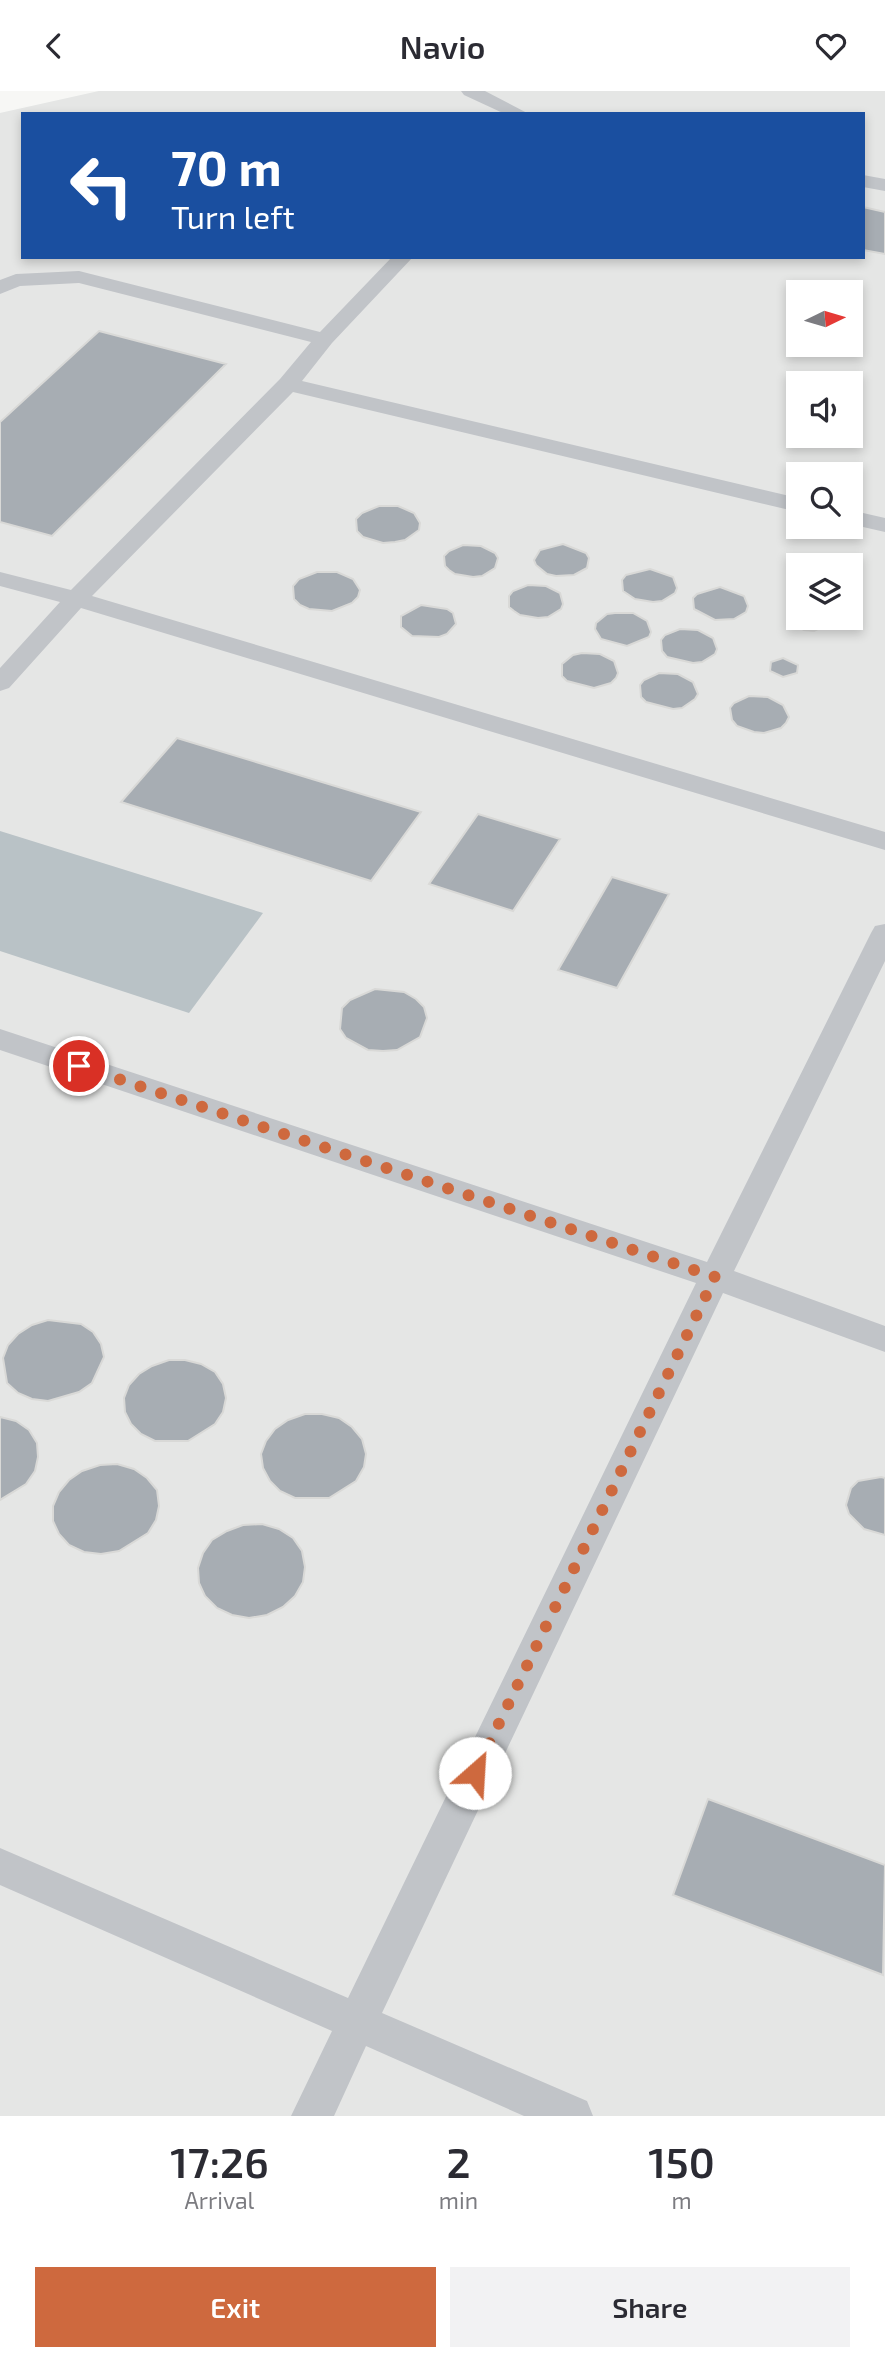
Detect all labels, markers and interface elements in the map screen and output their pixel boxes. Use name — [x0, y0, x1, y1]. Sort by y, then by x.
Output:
icon: back — [35, 27, 73, 65]
text: Navio — [400, 27, 485, 65]
icon: heart — [812, 27, 850, 65]
text: 70 m — [171, 137, 282, 196]
icon: left — [56, 140, 147, 231]
text: Turn left — [171, 197, 295, 235]
north arrow — [786, 280, 863, 357]
map controls — [786, 280, 863, 630]
button: sound — [786, 371, 863, 448]
button: search — [786, 462, 863, 539]
button: layers — [786, 553, 863, 630]
pin — [49, 1036, 109, 1096]
icon: arrive — [60, 1047, 98, 1085]
position arrow — [438, 1736, 512, 1810]
text: 17:26 — [170, 2136, 269, 2186]
text: 2 — [446, 2136, 470, 2186]
text: 150 — [648, 2136, 715, 2186]
text: Arrival — [184, 2186, 254, 2214]
text: min — [439, 2186, 478, 2214]
text: m — [671, 2186, 692, 2214]
button: Exit — [35, 2267, 436, 2347]
button: Share — [450, 2267, 850, 2347]

